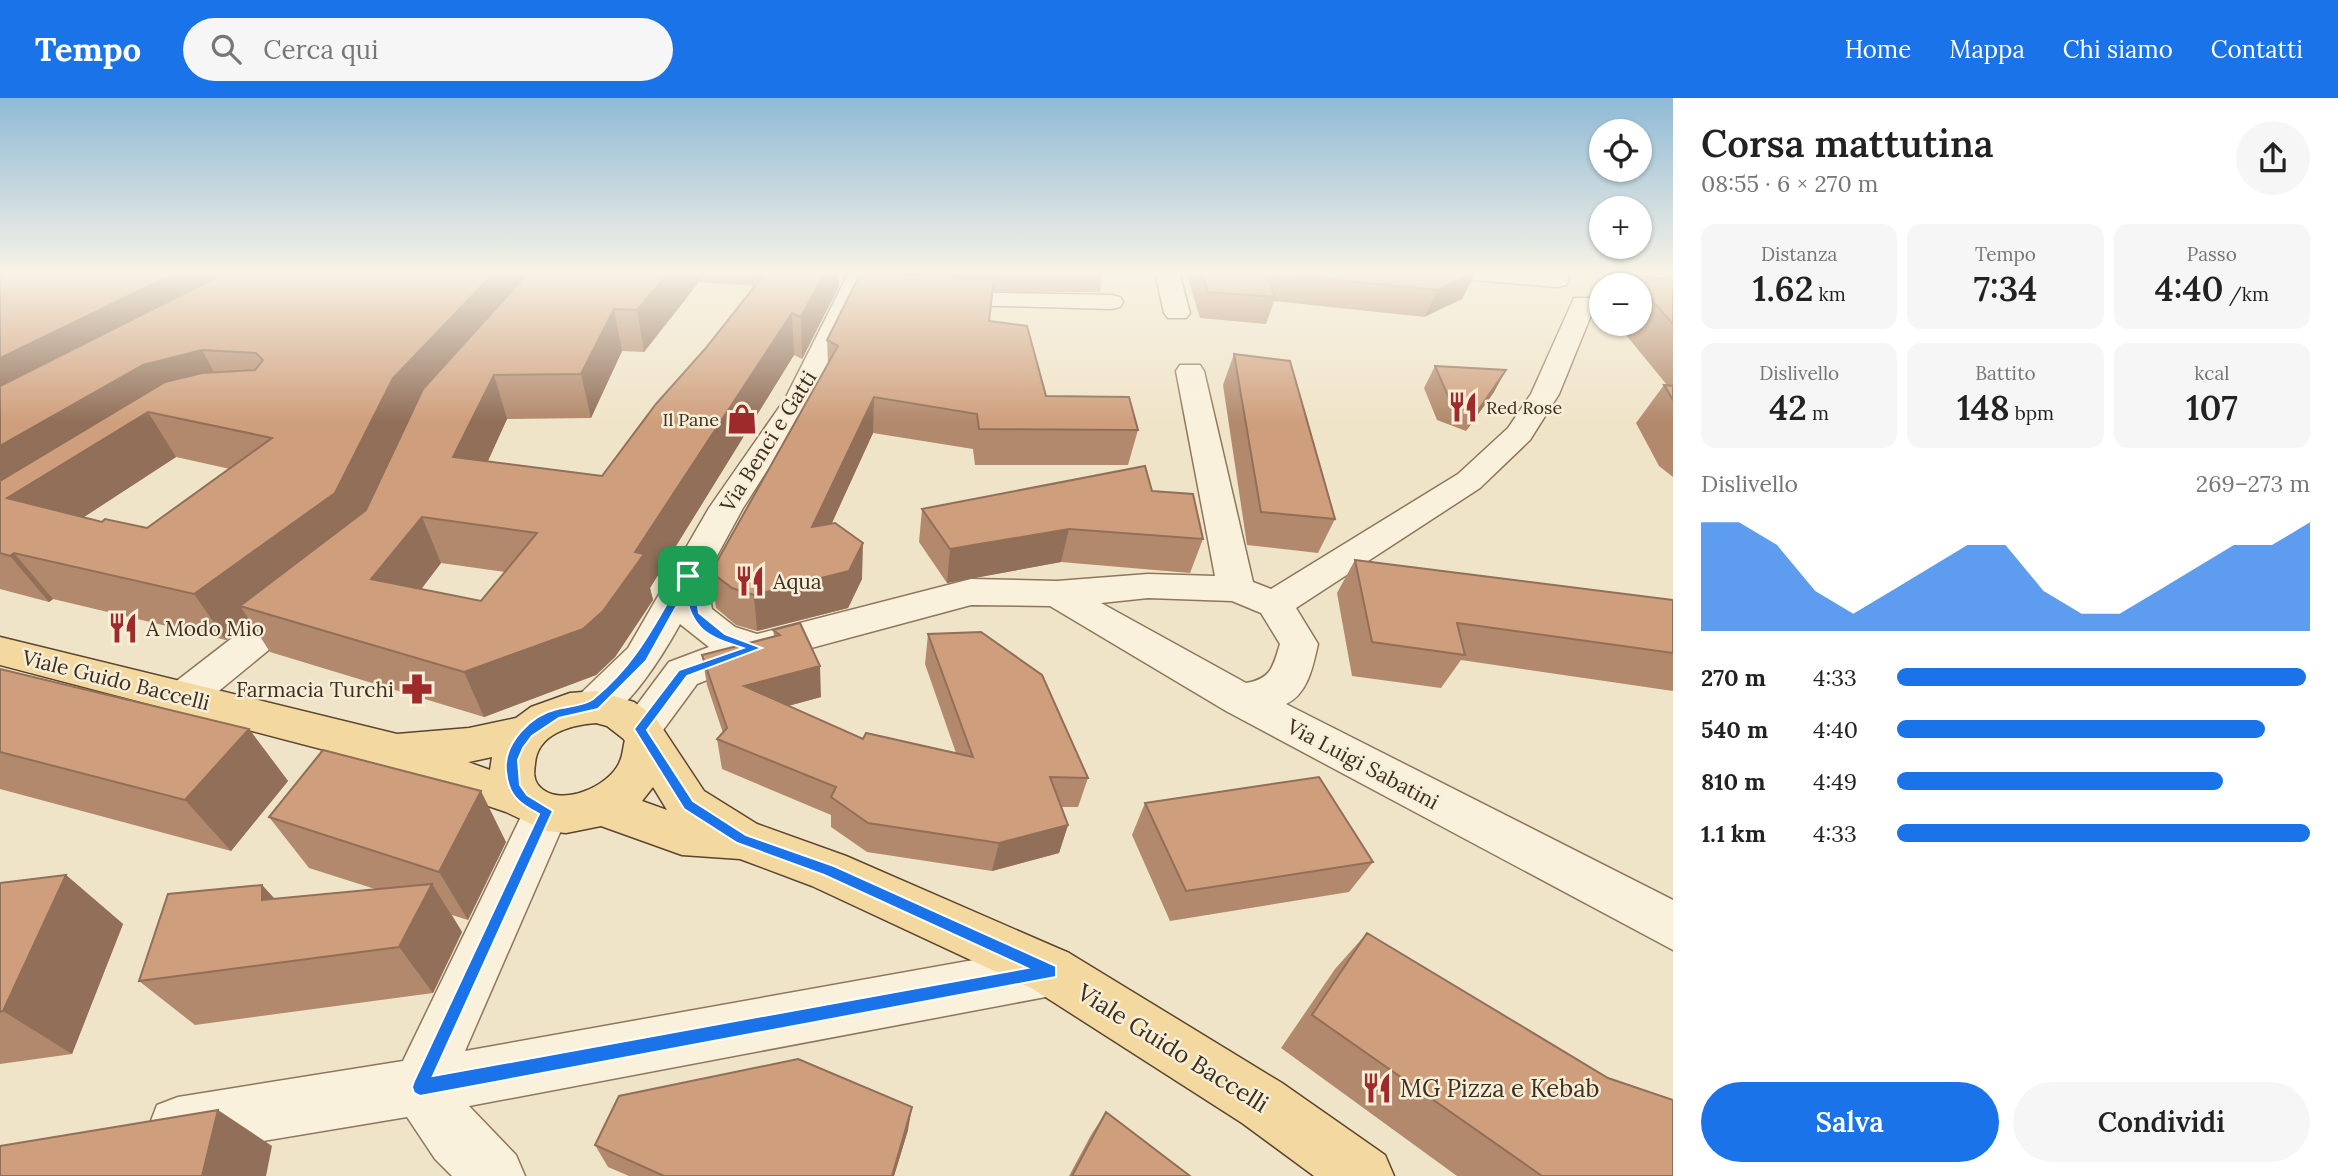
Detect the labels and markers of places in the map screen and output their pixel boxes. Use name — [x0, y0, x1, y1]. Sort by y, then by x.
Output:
restaurant icon: Red Rose — [1446, 390, 1480, 424]
place label: Red Rose — [1486, 396, 1562, 419]
shop icon: Il Pane — [725, 402, 759, 436]
place label: Il Pane — [663, 408, 719, 431]
pin — [658, 546, 718, 606]
restaurant icon: Aqua — [733, 564, 767, 598]
place label: Aqua — [772, 568, 822, 595]
restaurant icon: A Modo Mio — [106, 611, 140, 645]
place label: A Modo Mio — [145, 615, 264, 642]
pharmacy icon: Farmacia Turchi — [400, 672, 434, 706]
place label: Farmacia Turchi — [236, 676, 394, 703]
restaurant icon: MG Pizza e Kebab — [1360, 1071, 1394, 1105]
place label: MG Pizza e Kebab — [1400, 1073, 1600, 1104]

